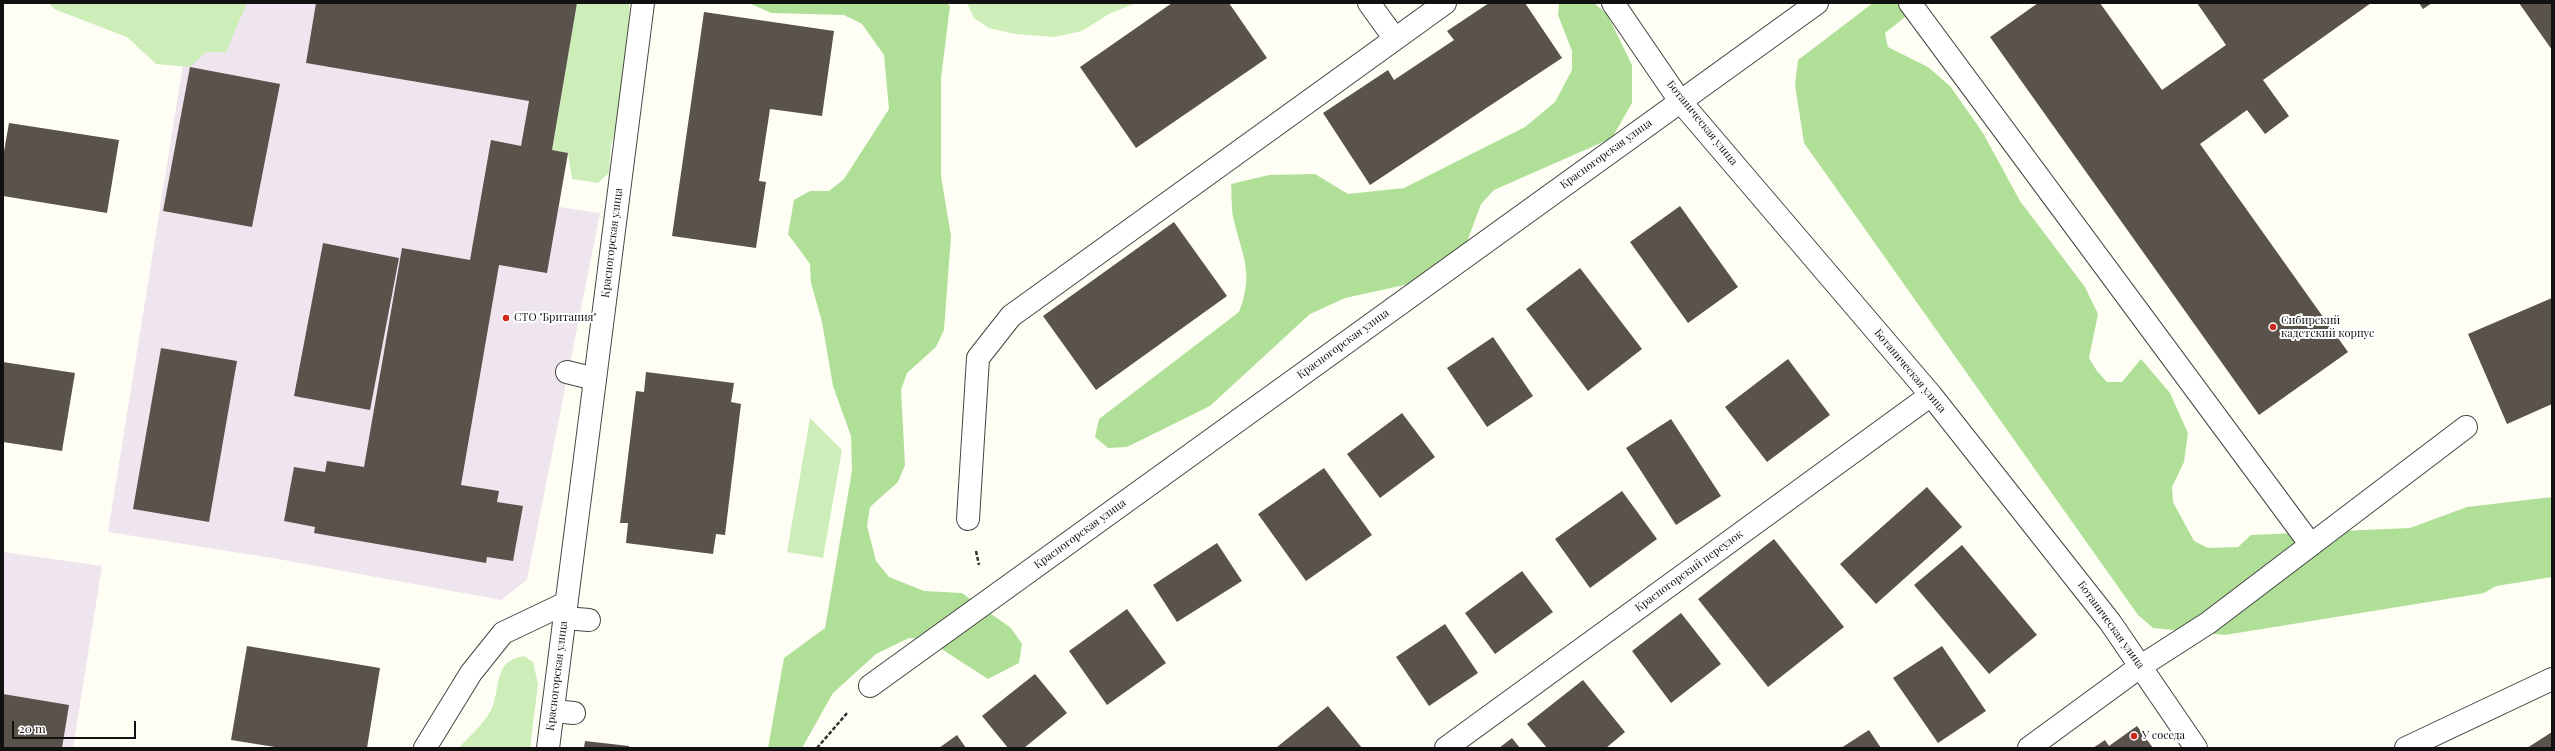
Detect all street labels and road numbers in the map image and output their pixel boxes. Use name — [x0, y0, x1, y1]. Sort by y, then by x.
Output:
street label: Ботаническая улица — [1664, 78, 1740, 168]
street label: Красногорская улица — [1557, 116, 1655, 192]
street label: Красногорская улица — [599, 187, 625, 299]
street label: Красногорская улица — [1294, 306, 1392, 382]
street label: Ботаническая улица — [1871, 327, 1949, 415]
street label: Красногорская улица — [1031, 496, 1129, 572]
street label: Красногорский переулок — [1633, 527, 1745, 615]
street label: Ботаническая улица — [2075, 579, 2147, 671]
street label: Красногорская улица — [544, 620, 570, 732]

